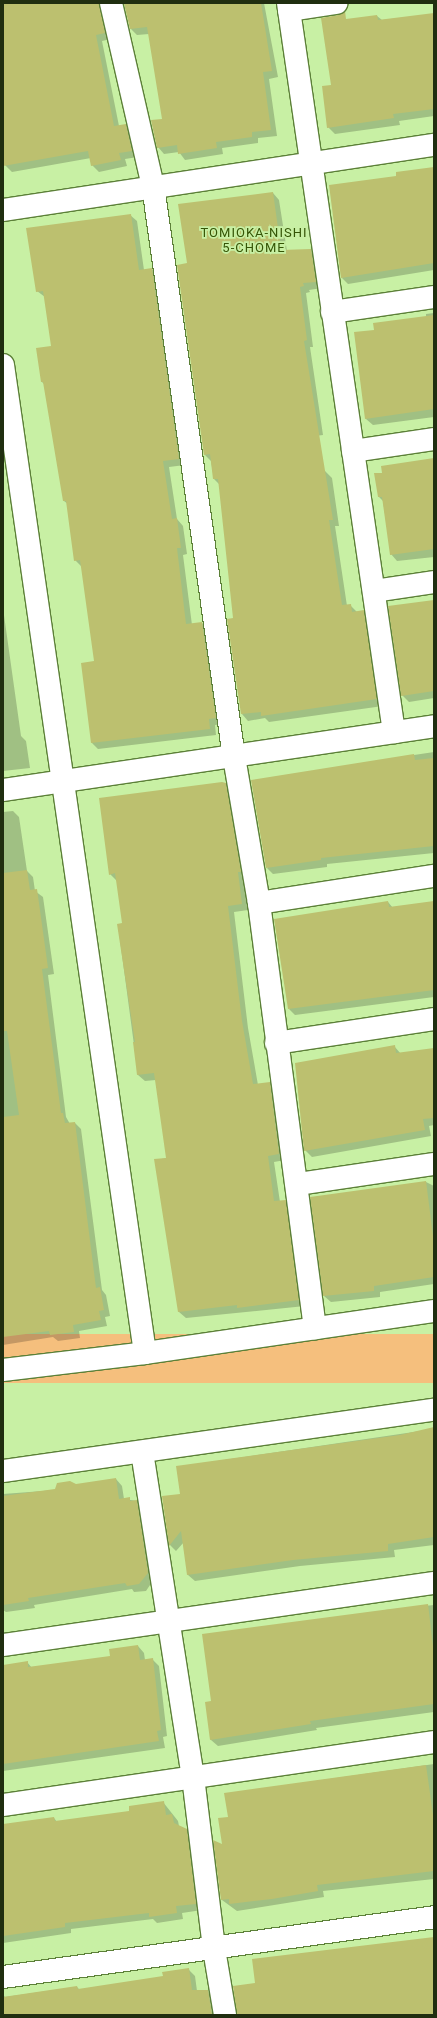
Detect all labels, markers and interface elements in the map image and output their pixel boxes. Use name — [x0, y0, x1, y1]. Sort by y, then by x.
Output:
district label: TOMIOKA-NISHI 5-CHOME — [201, 226, 307, 257]

